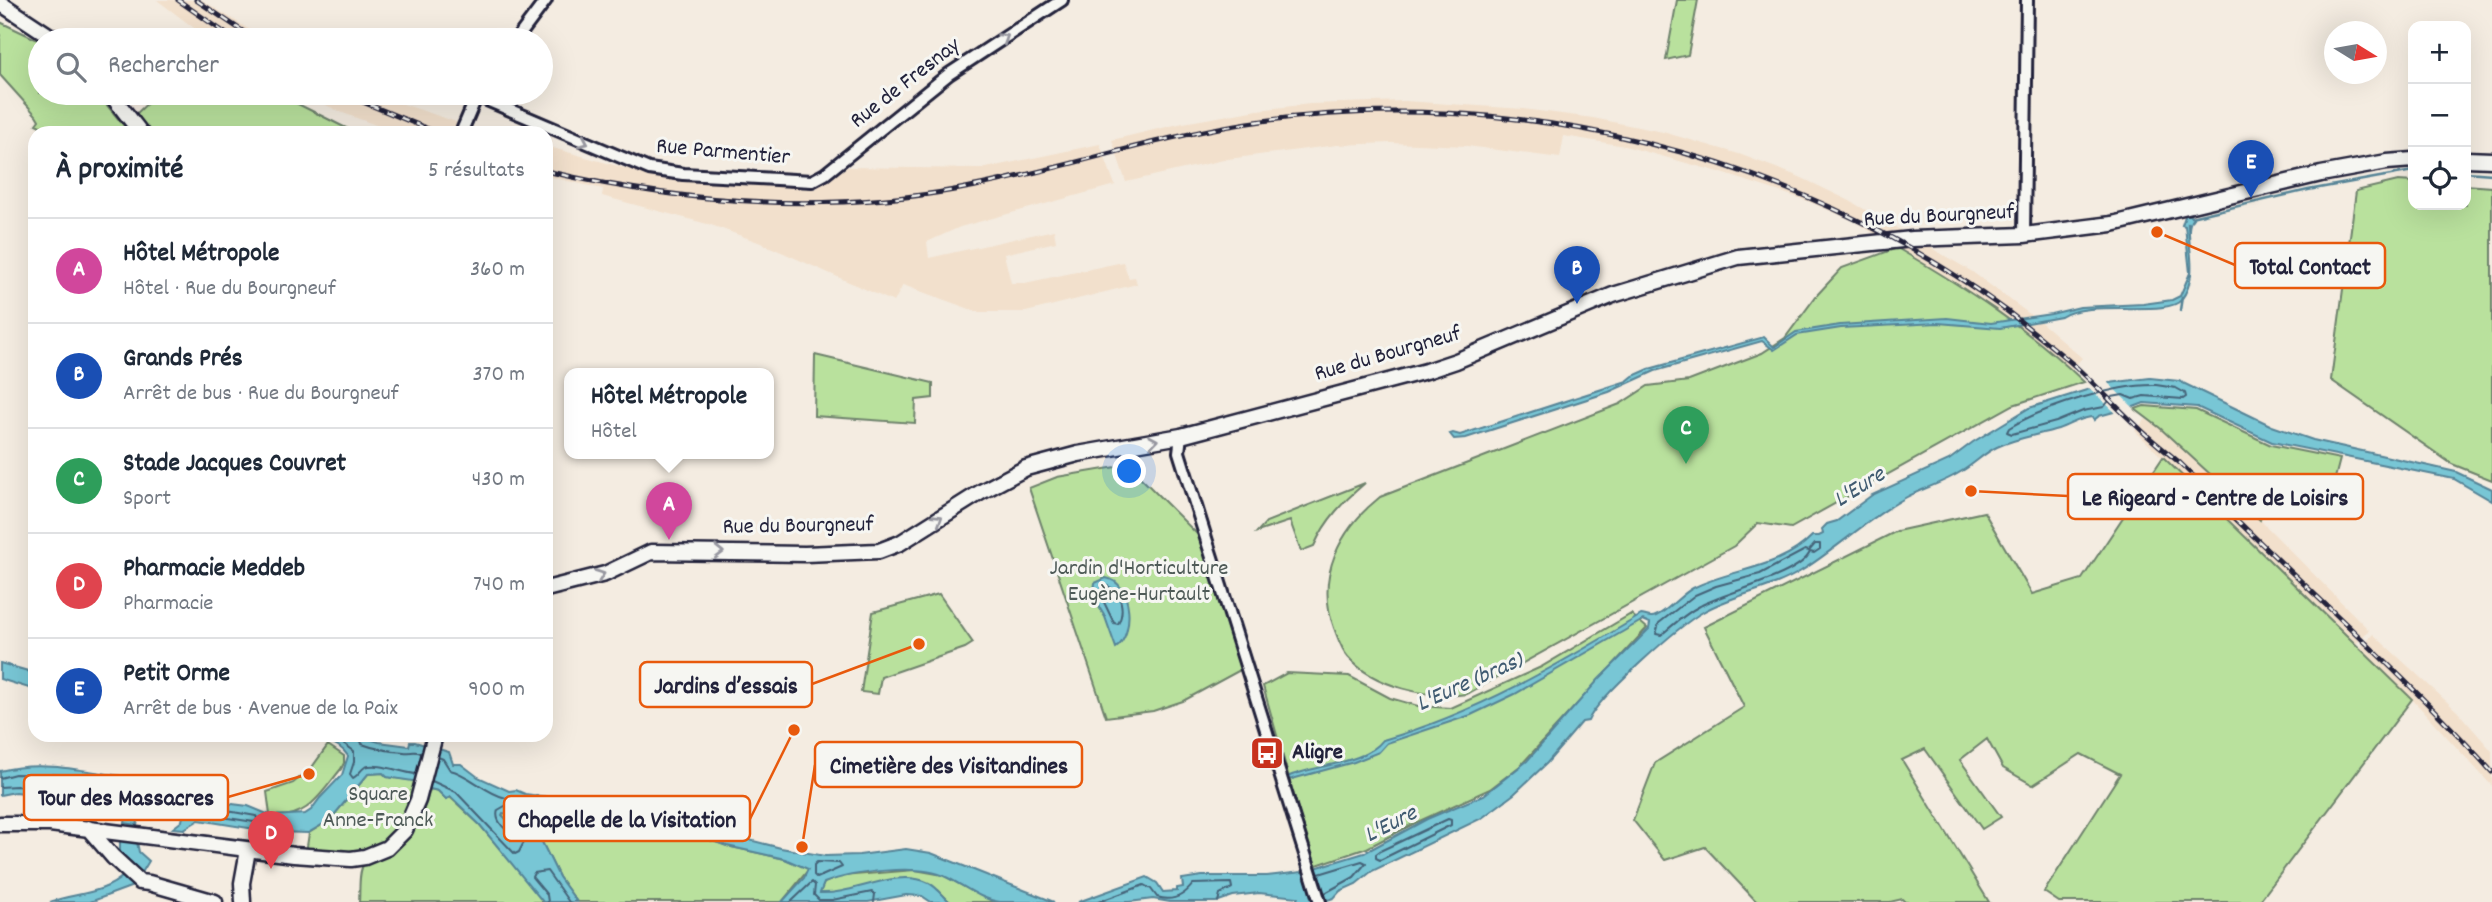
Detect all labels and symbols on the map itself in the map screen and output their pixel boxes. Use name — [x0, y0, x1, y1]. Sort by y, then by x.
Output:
north arrow — [2324, 21, 2387, 84]
street label: Rue de Fresnay — [844, 30, 969, 138]
one-way arrow — [997, 33, 1010, 46]
street label: Rue Parmentier — [655, 131, 792, 175]
one-way arrow — [577, 134, 589, 148]
pin: E — [2228, 140, 2274, 198]
street label: Rue du Bourgneuf — [1863, 197, 2016, 237]
callout: Total Contact — [2235, 243, 2385, 288]
pin: B — [1554, 246, 1600, 304]
text: Total Contact — [2249, 252, 2371, 286]
street label: Rue du Bourgneuf — [1311, 318, 1466, 392]
pin: C — [1663, 406, 1709, 464]
one-way arrow — [1147, 434, 1159, 449]
your location — [1112, 454, 1146, 488]
water label: L'Eure — [1828, 458, 1894, 517]
callout: Le Rigeard - Centre de Loisirs — [2068, 474, 2363, 519]
pin: A — [646, 482, 692, 540]
text: Le Rigeard - Centre de Loisirs — [2082, 483, 2348, 517]
street label: Rue du Bourgneuf — [722, 509, 875, 545]
one-way arrow — [931, 515, 944, 528]
one-way arrow — [715, 544, 725, 560]
park label: Jardin d'Horticulture Eugène-Hurtault — [1050, 553, 1228, 612]
one-way arrow — [594, 570, 606, 584]
water label: L'Eure (bras) — [1411, 644, 1530, 722]
callout: Jardins d’essais — [640, 662, 812, 707]
text: Jardins d’essais — [654, 671, 798, 705]
bus stop icon: Aligre — [1248, 734, 1286, 772]
place label: Aligre — [1292, 737, 1343, 770]
callout: Cimetière des Visitandines — [815, 742, 1082, 787]
text: Cimetière des Visitandines — [830, 751, 1068, 785]
callout: Tour des Massacres — [24, 775, 228, 820]
park label: Square Anne-Franck — [323, 779, 433, 838]
text: Tour des Massacres — [38, 783, 214, 817]
callout: Chapelle de la Visitation — [504, 796, 750, 841]
water label: L'Eure — [1359, 797, 1425, 853]
text: Chapelle de la Visitation — [518, 805, 736, 839]
pin: D — [248, 811, 294, 869]

